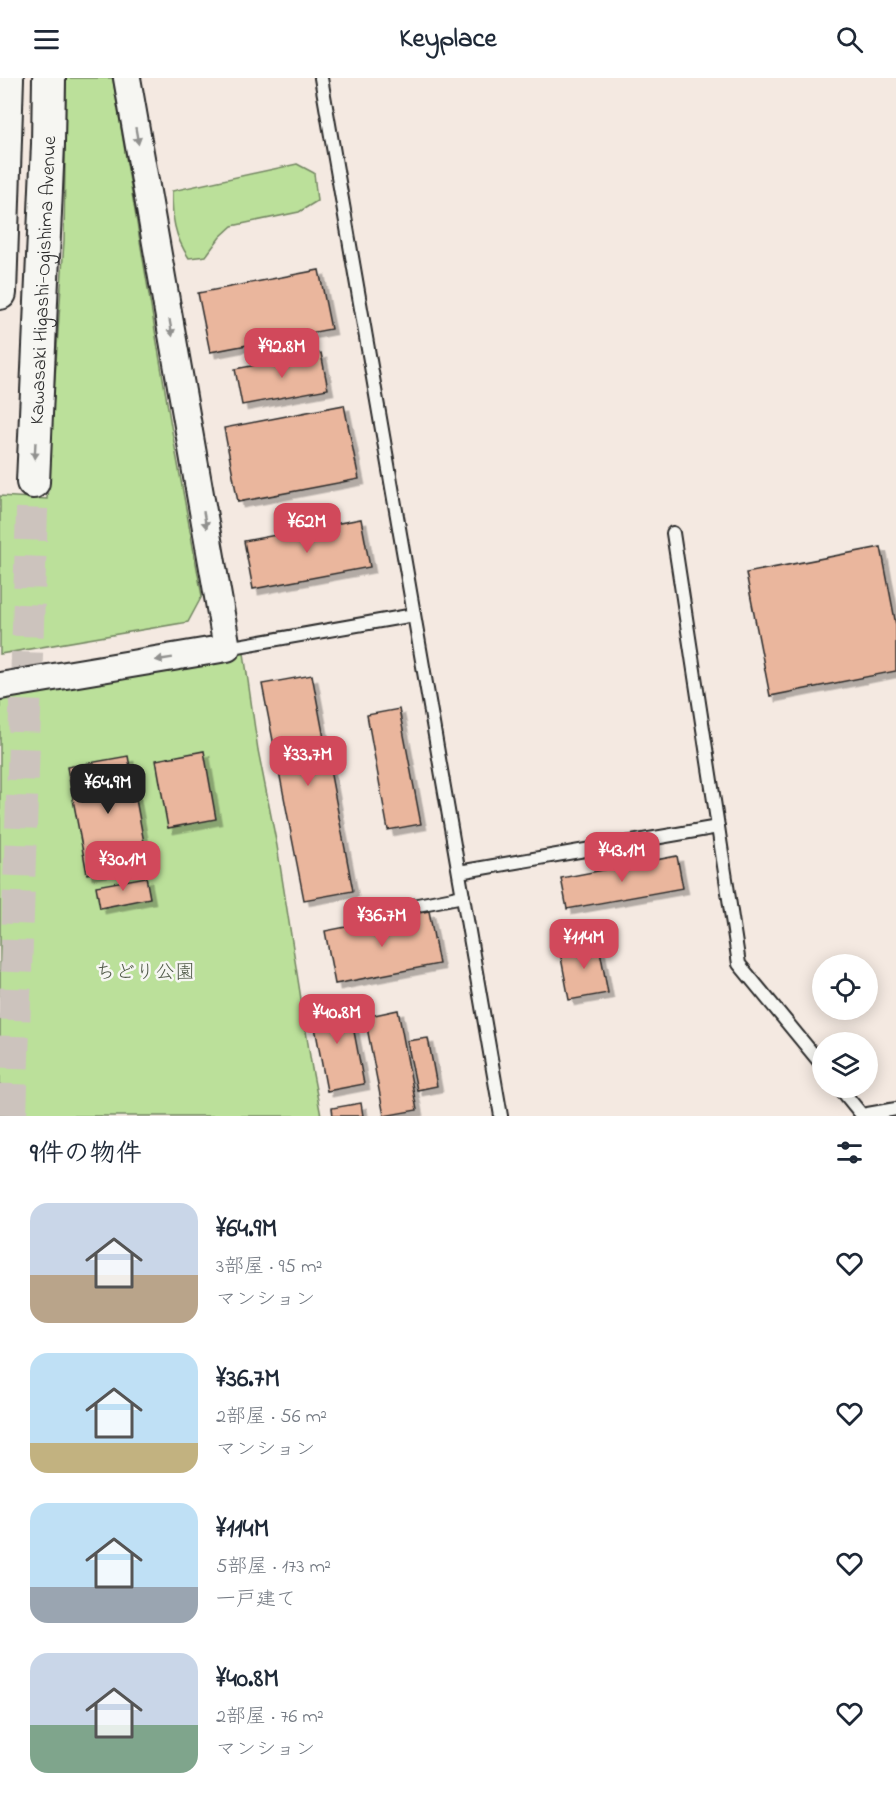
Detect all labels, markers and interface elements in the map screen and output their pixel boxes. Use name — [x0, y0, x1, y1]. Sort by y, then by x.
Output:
text: Keyplace — [399, 20, 497, 59]
icon: menu — [30, 23, 63, 56]
icon: search — [833, 23, 866, 56]
one-way arrow — [133, 126, 142, 145]
street label: Kawasaki Higashi-Ogishima Avenue — [24, 136, 65, 425]
one-way arrow — [167, 318, 176, 337]
pin: ¥92.8M — [233, 328, 331, 379]
text: ¥92.8M — [258, 333, 306, 362]
one-way arrow — [30, 442, 39, 461]
pin: ¥62M — [271, 503, 343, 554]
text: ¥62M — [288, 508, 326, 537]
one-way arrow — [201, 510, 210, 529]
one-way arrow — [154, 655, 173, 664]
pin: ¥33.7M — [259, 736, 357, 787]
text: ¥33.7M — [284, 741, 332, 770]
pin: ¥64.9M — [59, 764, 157, 815]
text: ¥64.9M — [84, 769, 132, 798]
pin: ¥43.1M — [573, 832, 671, 883]
text: ¥43.1M — [599, 837, 645, 866]
pin: ¥30.1M — [74, 841, 172, 892]
text: ¥30.1M — [99, 846, 147, 875]
pin: ¥36.7M — [333, 897, 431, 948]
text: ¥36.7M — [357, 902, 407, 931]
pin: ¥114M — [542, 919, 626, 970]
text: ¥114M — [564, 924, 604, 953]
map controls — [812, 954, 878, 1098]
button: locate — [812, 954, 878, 1020]
park label: ちどり公園 — [95, 959, 195, 988]
pin: ¥40.8M — [288, 994, 386, 1045]
text: ¥40.8M — [313, 999, 361, 1028]
button: layers — [812, 1032, 878, 1098]
text: 9件の物件 — [30, 1136, 142, 1174]
icon: filters — [833, 1136, 866, 1169]
text: ¥64.9M — [216, 1211, 277, 1249]
icon: home — [78, 1227, 150, 1299]
icon: heart — [833, 1247, 866, 1280]
text: 3部屋 · 95 m² — [216, 1253, 322, 1282]
text: マンション — [216, 1286, 315, 1315]
text: ¥36.7M — [216, 1361, 280, 1399]
icon: home — [78, 1377, 150, 1449]
icon: heart — [833, 1397, 866, 1430]
text: 2部屋 · 56 m² — [216, 1403, 327, 1432]
text: マンション — [216, 1436, 315, 1465]
text: ¥114M — [216, 1511, 269, 1549]
icon: home — [78, 1527, 150, 1599]
icon: heart — [833, 1547, 866, 1580]
text: 5部屋 · 173 m² — [216, 1553, 331, 1582]
text: 一戸建て — [216, 1586, 296, 1615]
text: ¥40.8M — [216, 1661, 279, 1699]
icon: home — [78, 1677, 150, 1749]
icon: heart — [833, 1697, 866, 1730]
text: 2部屋 · 76 m² — [216, 1703, 324, 1732]
text: マンション — [216, 1736, 315, 1765]

